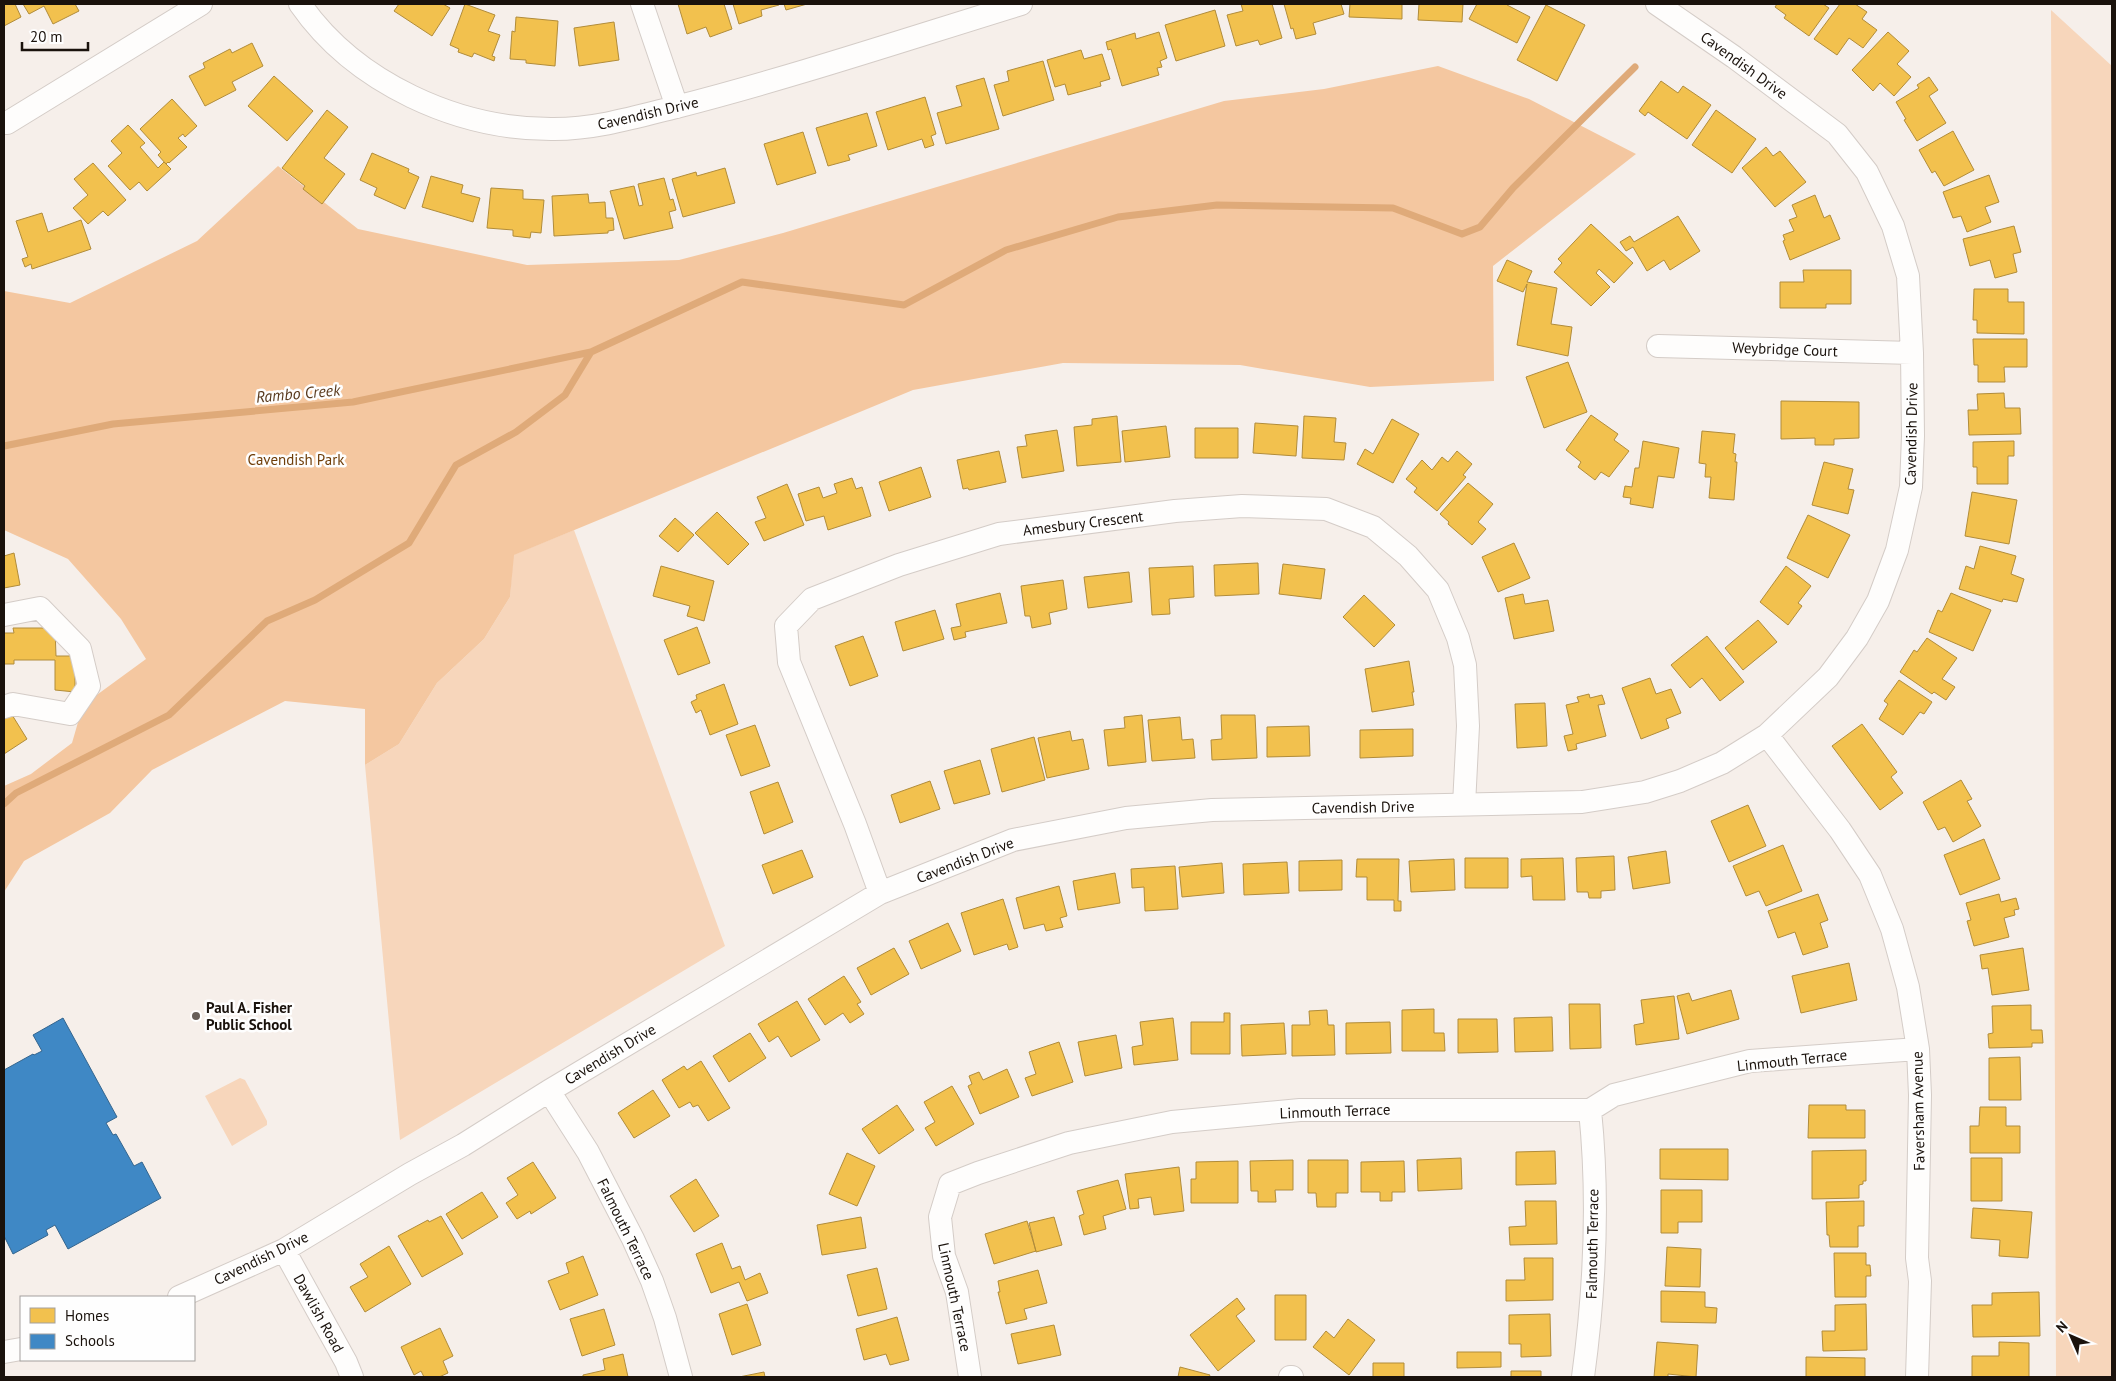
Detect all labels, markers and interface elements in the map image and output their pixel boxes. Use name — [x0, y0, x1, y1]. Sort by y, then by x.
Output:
scale bar — [22, 20, 89, 52]
text: 20 m — [30, 27, 63, 46]
street label: Cavendish Drive — [1697, 27, 1791, 103]
street label: Cavendish Drive — [596, 92, 700, 134]
street label: Weybridge Court — [1732, 338, 1838, 360]
water label: Rambo Creek — [255, 379, 342, 407]
street label: Cavendish Drive — [1901, 382, 1921, 486]
park label: Cavendish Park — [248, 450, 345, 469]
street label: Amesbury Crescent — [1022, 506, 1144, 540]
street label: Cavendish Drive — [1311, 797, 1415, 817]
street label: Cavendish Drive — [914, 833, 1016, 887]
place label: Paul A. Fisher Public School — [206, 998, 293, 1034]
marker: Paul A. Fisher Public School — [190, 1010, 202, 1022]
street label: Cavendish Drive — [561, 1019, 659, 1089]
street label: Linmouth Terrace — [1736, 1045, 1848, 1075]
street label: Faversham Avenue — [1907, 1051, 1929, 1171]
street label: Linmouth Terrace — [1279, 1100, 1391, 1122]
street label: Falmouth Terrace — [593, 1175, 659, 1283]
street label: Falmouth Terrace — [1582, 1189, 1602, 1299]
street label: Cavendish Drive — [211, 1227, 311, 1289]
street label: Linmouth Terrace — [934, 1241, 976, 1353]
street label: Dawlish Road — [290, 1270, 348, 1356]
legend — [20, 1296, 195, 1361]
text: Homes — [65, 1306, 109, 1325]
north arrow — [2046, 1311, 2096, 1361]
text: N — [2052, 1317, 2071, 1336]
text: Schools — [65, 1331, 115, 1350]

